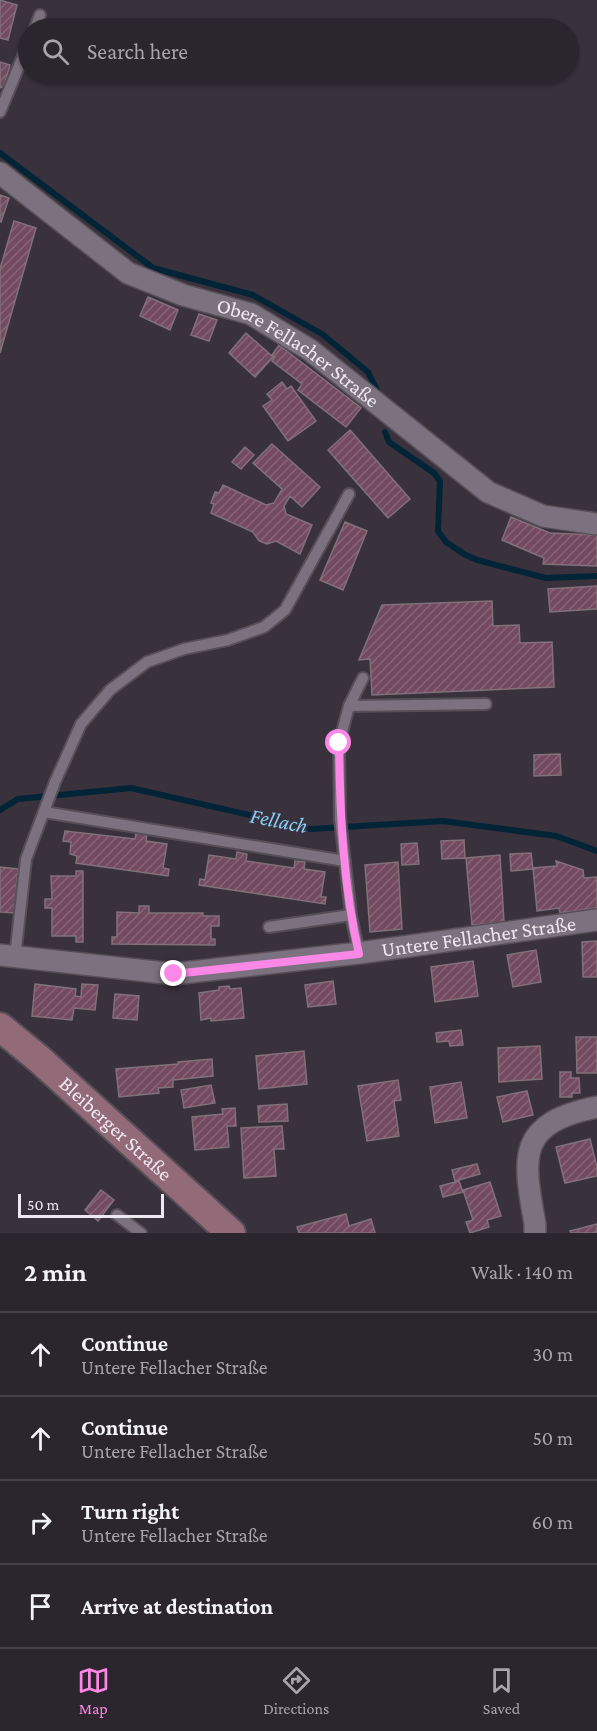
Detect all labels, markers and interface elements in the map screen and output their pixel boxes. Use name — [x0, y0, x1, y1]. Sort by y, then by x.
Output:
search box — [18, 18, 579, 84]
icon: search — [39, 35, 72, 68]
text: Search here — [87, 39, 188, 64]
street label: Obere Fellacher Straße — [214, 293, 384, 413]
route start — [325, 729, 351, 755]
water label: Fellach — [248, 803, 310, 838]
street label: Untere Fellacher Straße — [380, 911, 577, 962]
route end — [160, 960, 186, 986]
street label: Bleiberger Straße — [54, 1071, 177, 1186]
scale bar — [18, 1191, 164, 1218]
text: 50 m — [27, 1196, 59, 1213]
text: 2 min — [24, 1258, 87, 1287]
text: Walk · 140 m — [471, 1261, 573, 1283]
text: Continue — [81, 1331, 168, 1356]
icon: ahead — [24, 1338, 57, 1371]
text: 30 m — [532, 1343, 573, 1365]
text: Untere Fellacher Straße — [81, 1356, 268, 1378]
text: Continue — [81, 1415, 168, 1440]
icon: ahead — [24, 1422, 57, 1455]
text: 50 m — [532, 1427, 573, 1449]
text: Untere Fellacher Straße — [81, 1440, 268, 1462]
text: Turn right — [81, 1499, 179, 1524]
icon: right — [24, 1506, 57, 1539]
text: 60 m — [532, 1511, 573, 1533]
text: Untere Fellacher Straße — [81, 1524, 268, 1546]
icon: arrive — [24, 1590, 57, 1623]
text: Arrive at destination — [81, 1594, 273, 1619]
tab: Map — [77, 1664, 110, 1717]
tab: Directions — [263, 1664, 329, 1717]
tab: Saved — [483, 1664, 520, 1717]

